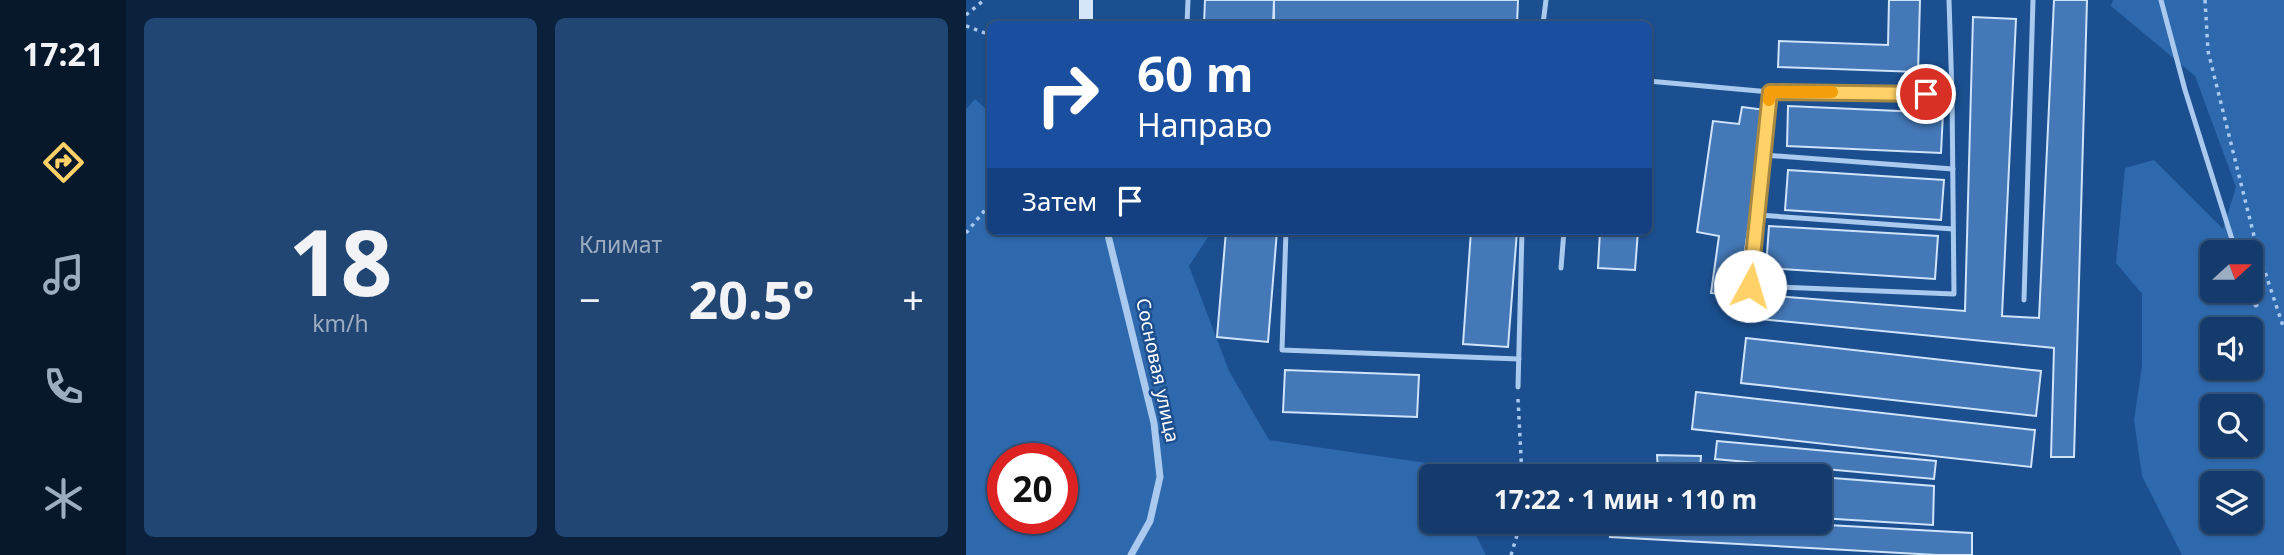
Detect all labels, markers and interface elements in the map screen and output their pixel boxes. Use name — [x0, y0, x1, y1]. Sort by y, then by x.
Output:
text: 17:21 — [22, 32, 104, 75]
text: 60 m — [1137, 40, 1254, 106]
icon: right — [1022, 49, 1113, 140]
pin — [1896, 64, 1956, 124]
icon: arrive — [1907, 75, 1945, 113]
text: Направо — [1137, 103, 1272, 146]
icon: directions — [39, 138, 88, 187]
icon: arrive — [1111, 182, 1149, 220]
text: Затем — [1022, 183, 1097, 219]
text: 18 — [288, 199, 393, 323]
text: Климат — [579, 228, 662, 260]
north arrow — [2200, 240, 2263, 303]
map controls — [2200, 240, 2263, 534]
position arrow — [1713, 249, 1787, 323]
icon: music — [39, 250, 88, 299]
text: 20.5° — [689, 263, 814, 334]
text: − — [579, 273, 601, 325]
text: + — [902, 273, 924, 325]
street label: Сосновая улица — [1130, 295, 1186, 445]
text: km/h — [312, 307, 369, 339]
button: sound — [2200, 317, 2263, 380]
icon: phone — [39, 362, 88, 411]
button: search — [2200, 394, 2263, 457]
speed limit sign: 20 — [987, 443, 1078, 534]
button: layers — [2200, 471, 2263, 534]
icon: climate — [39, 474, 88, 523]
text: 17:22 · 1 мин · 110 m — [1494, 481, 1757, 517]

